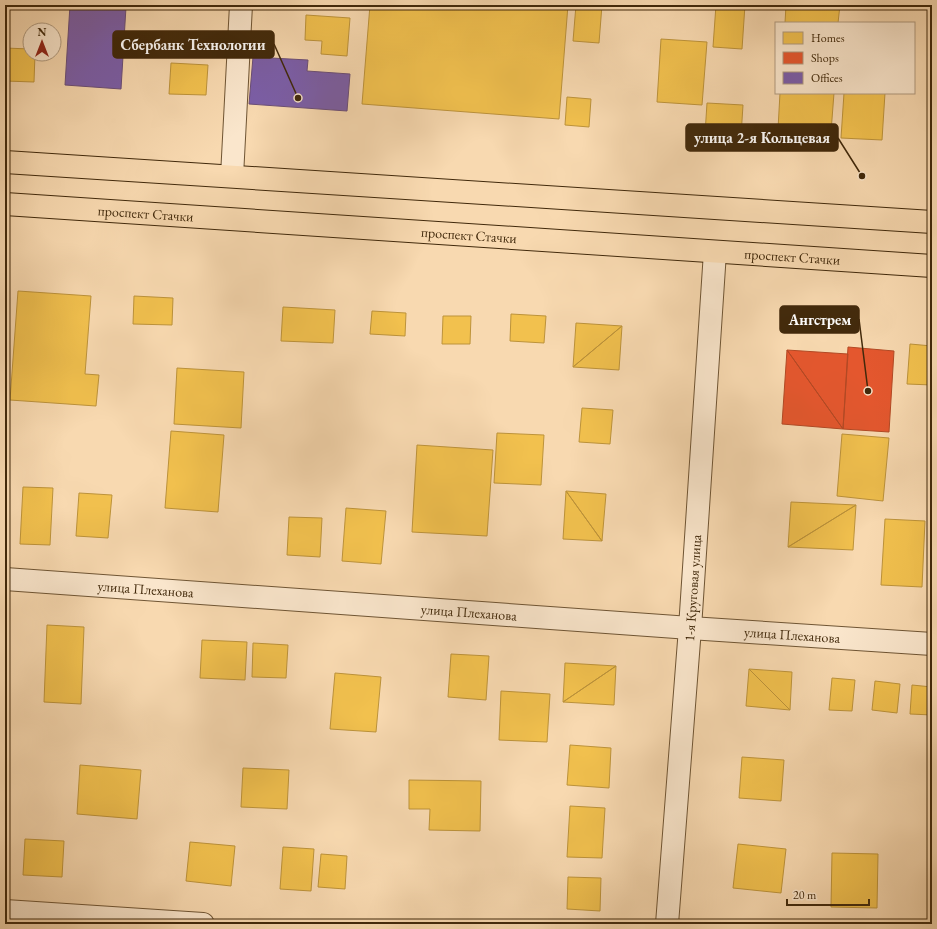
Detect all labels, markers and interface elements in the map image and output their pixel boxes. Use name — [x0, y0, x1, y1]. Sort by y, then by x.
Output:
north arrow — [22, 22, 62, 62]
legend — [775, 22, 915, 94]
text: N — [38, 25, 47, 39]
text: Homes — [811, 30, 845, 46]
callout: Сбербанк Технологии — [113, 31, 274, 58]
text: Сбербанк Технологии — [121, 35, 266, 54]
text: Shops — [811, 50, 839, 66]
text: Offices — [811, 70, 843, 86]
callout: улица 2-я Кольцевая — [686, 124, 838, 151]
text: улица 2-я Кольцевая — [694, 128, 830, 147]
street label: проспект Стачки — [97, 201, 195, 226]
street label: проспект Стачки — [420, 223, 518, 247]
street label: проспект Стачки — [744, 244, 841, 269]
callout: Ангстрем — [780, 306, 859, 333]
text: Ангстрем — [788, 310, 851, 329]
street label: 1-я Круговая улица — [680, 533, 705, 642]
street label: улица Плеханова — [97, 577, 195, 602]
street label: улица Плеханова — [420, 600, 518, 625]
street label: улица Плеханова — [743, 623, 841, 647]
scale bar — [787, 881, 869, 907]
text: 20 m — [793, 887, 817, 903]

